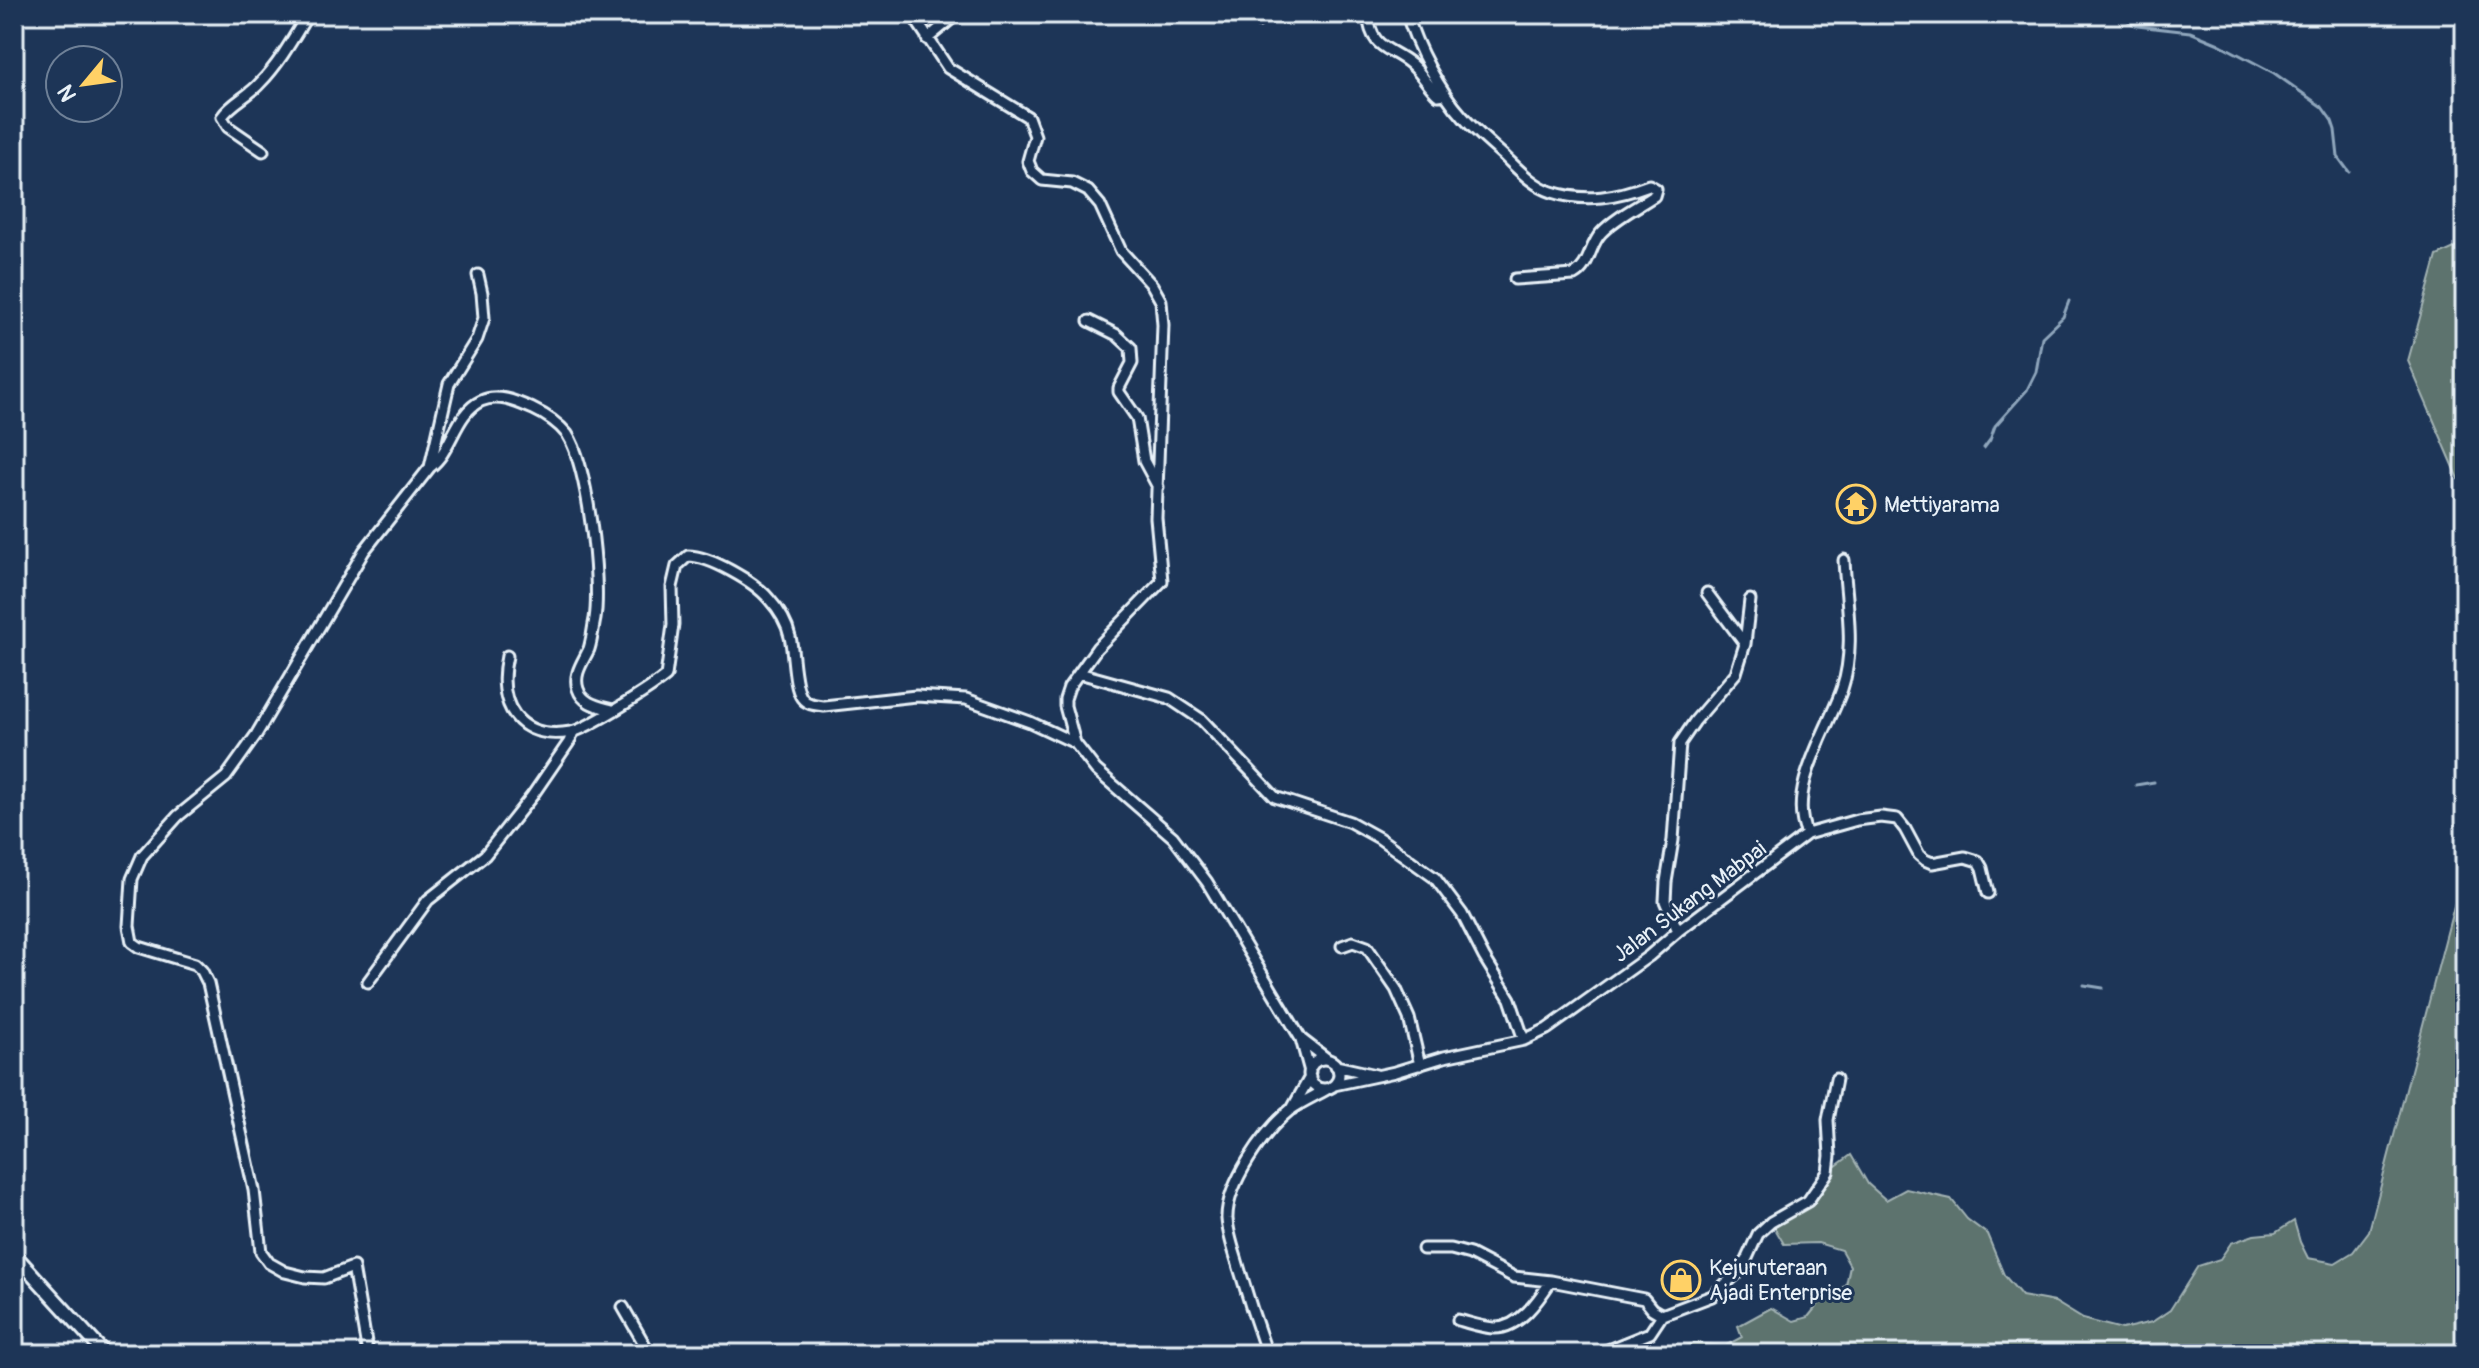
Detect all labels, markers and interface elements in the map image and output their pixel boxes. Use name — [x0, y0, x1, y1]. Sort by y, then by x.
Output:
north arrow — [44, 44, 124, 124]
text: N — [51, 80, 83, 107]
temple icon: Mettiyarama — [1835, 483, 1877, 525]
place label: Mettiyarama — [1884, 491, 2000, 519]
street label: Jalan Sukang Mabpai — [1607, 835, 1772, 969]
place label: Kejuruteraan Ajadi Enterprise — [1709, 1254, 1852, 1307]
shop icon: Kejuruteraan Ajadi Enterprise — [1660, 1259, 1702, 1301]

